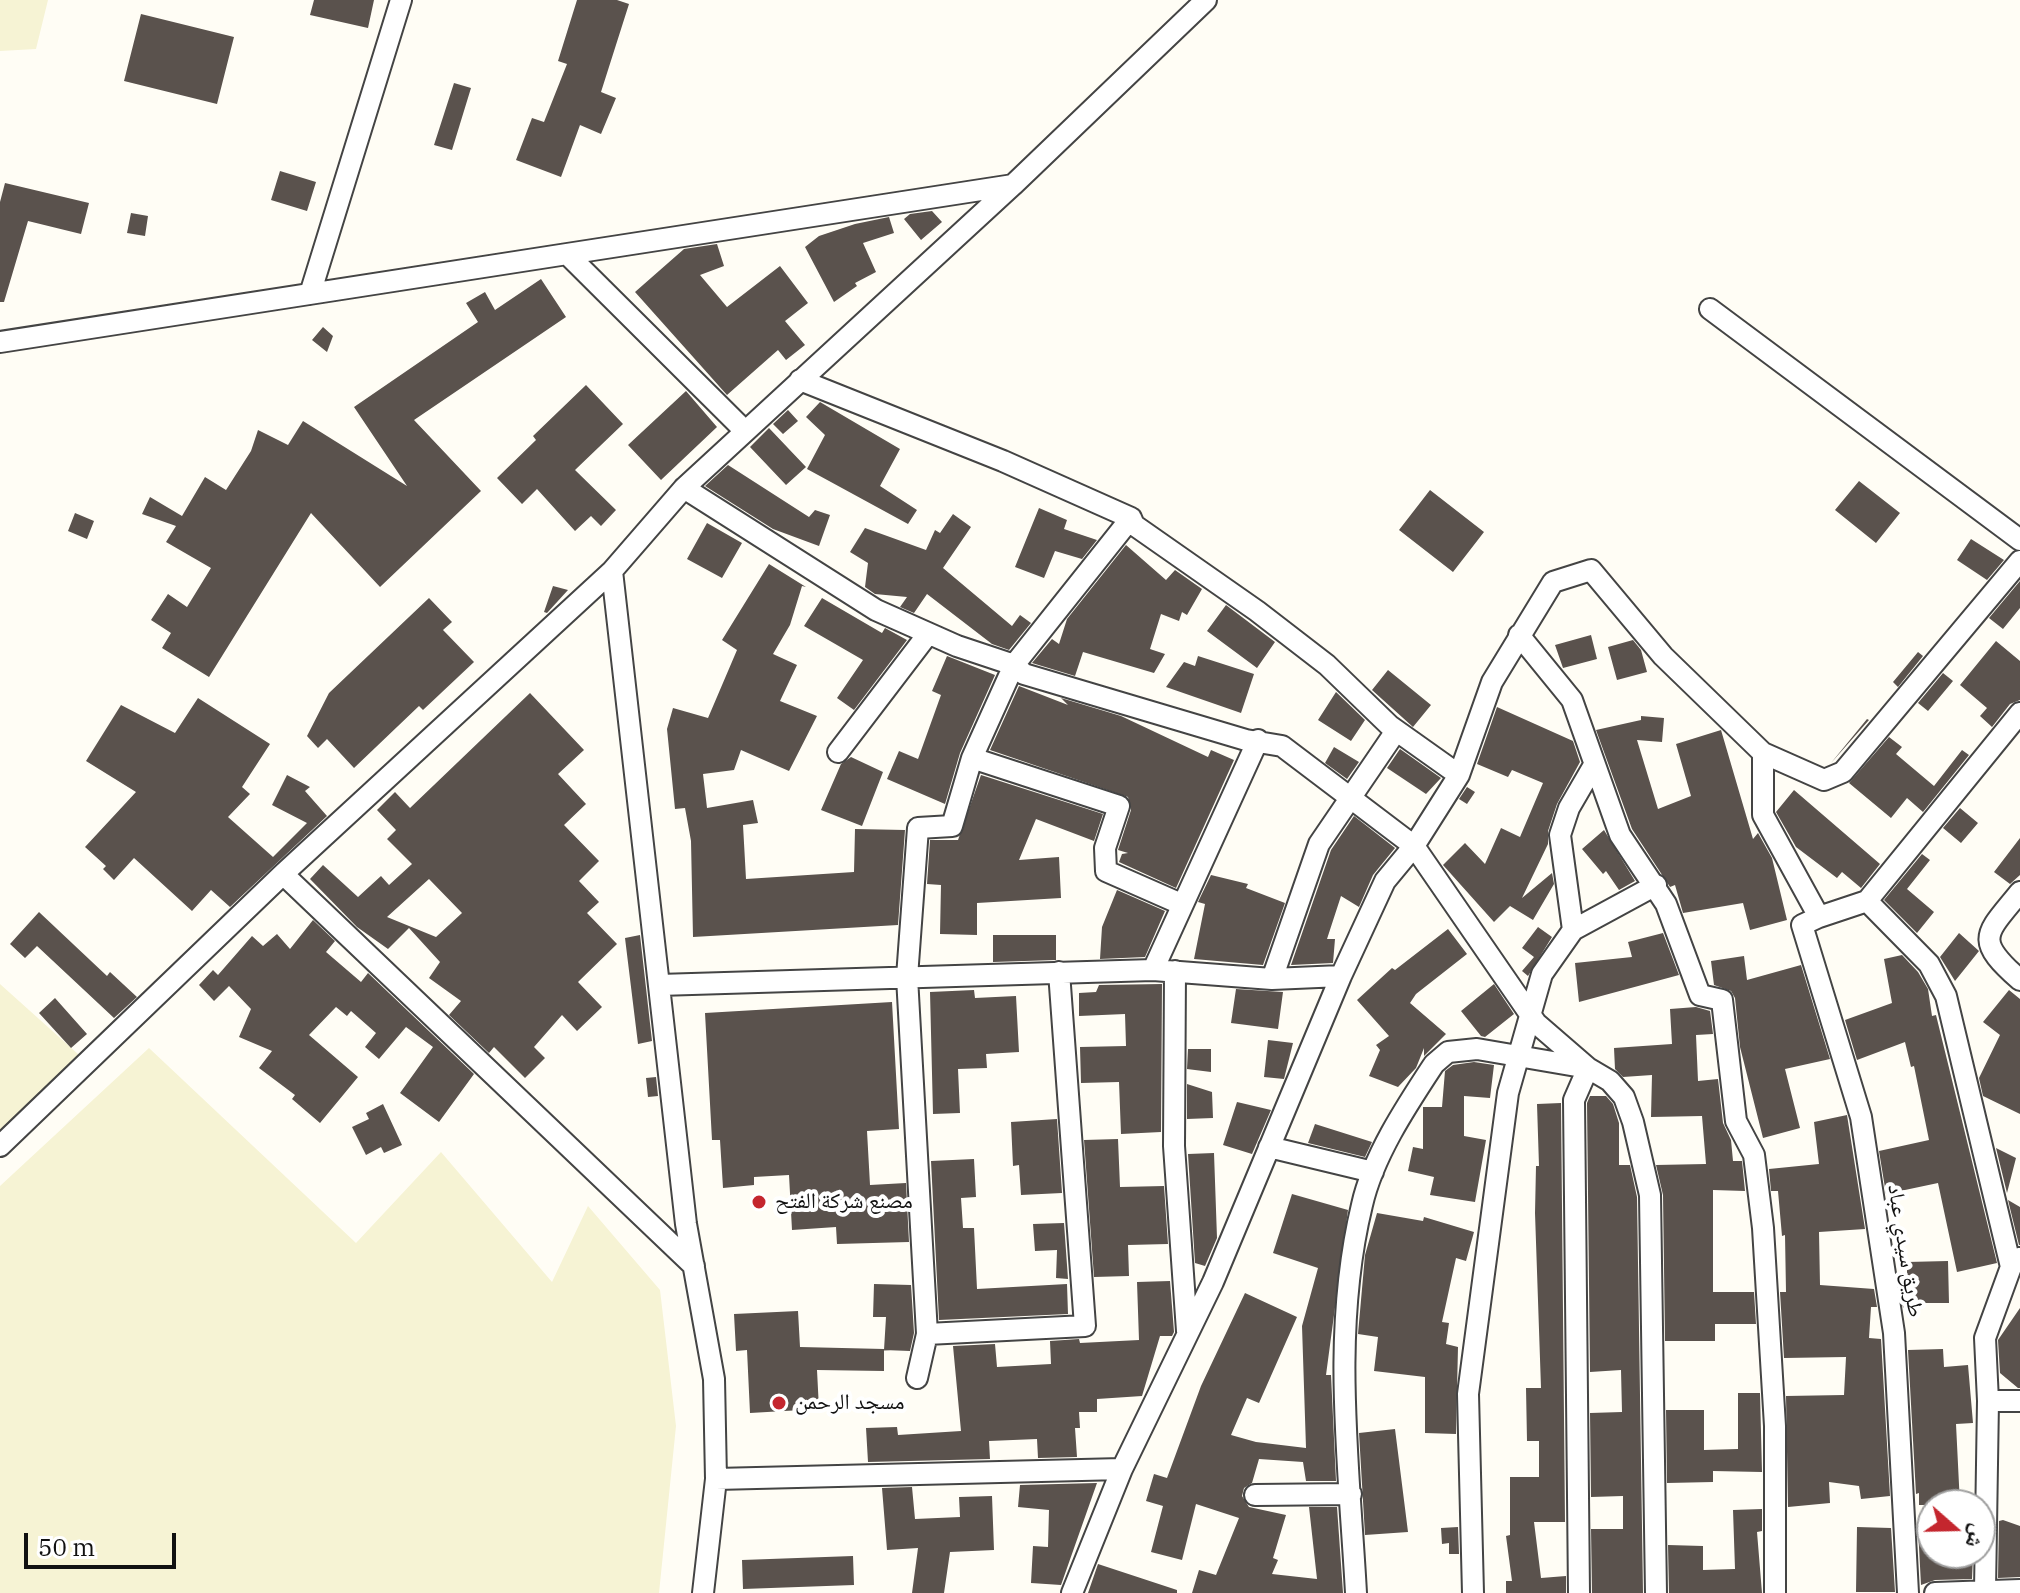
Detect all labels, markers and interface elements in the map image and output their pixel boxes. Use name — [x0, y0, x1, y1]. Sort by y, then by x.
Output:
street label: طريق سيدي عباد — [1881, 1183, 1929, 1319]
place label: مصنع شركة الفتح — [775, 1189, 913, 1215]
marker: مصنع شركة الفتح — [750, 1193, 768, 1211]
place label: مسجد الرحمن — [795, 1390, 905, 1416]
marker: مسجد الرحمن — [770, 1394, 788, 1412]
north arrow — [1916, 1489, 1996, 1569]
scale bar — [28, 1517, 180, 1567]
text: ش — [1960, 1521, 1995, 1553]
text: 50 m — [38, 1531, 95, 1563]

